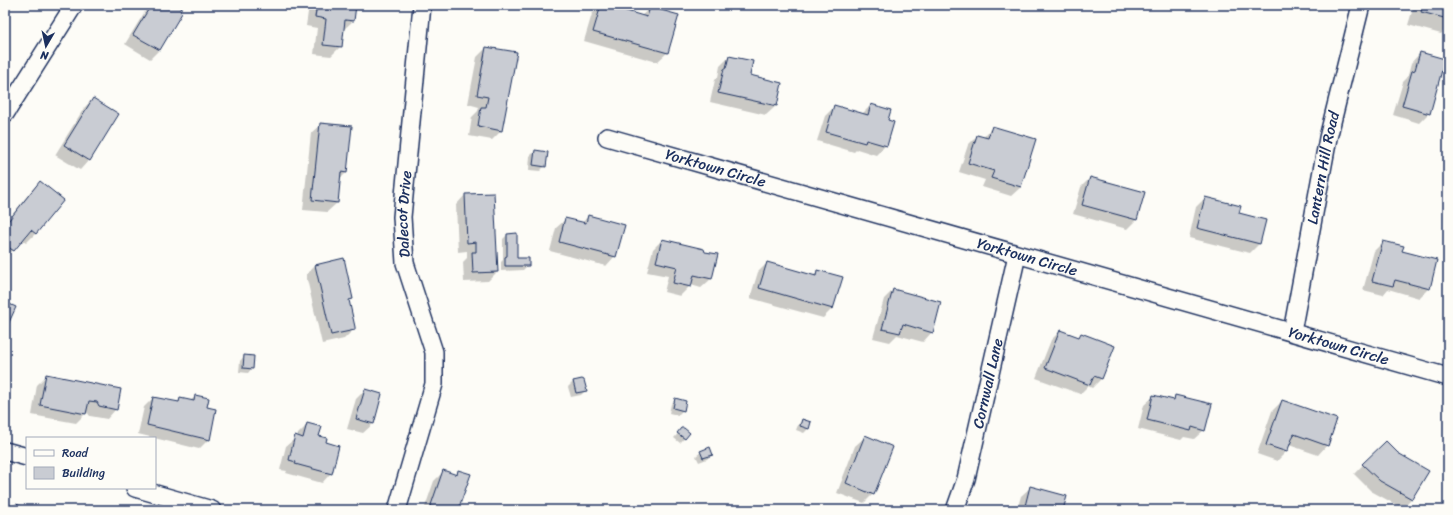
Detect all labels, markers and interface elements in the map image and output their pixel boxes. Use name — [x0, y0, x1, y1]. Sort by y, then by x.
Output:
north arrow — [26, 26, 66, 66]
text: N — [39, 45, 51, 66]
street label: Lantern Hill Road — [1299, 108, 1347, 226]
street label: Yorktown Circle — [662, 141, 769, 195]
street label: Dalecot Drive — [389, 169, 419, 258]
street label: Yorktown Circle — [974, 230, 1081, 284]
street label: Yorktown Circle — [1285, 319, 1392, 373]
street label: Cornwall Lane — [965, 335, 1011, 431]
legend — [26, 437, 156, 489]
text: Road — [62, 442, 89, 464]
text: Building — [62, 462, 105, 484]

